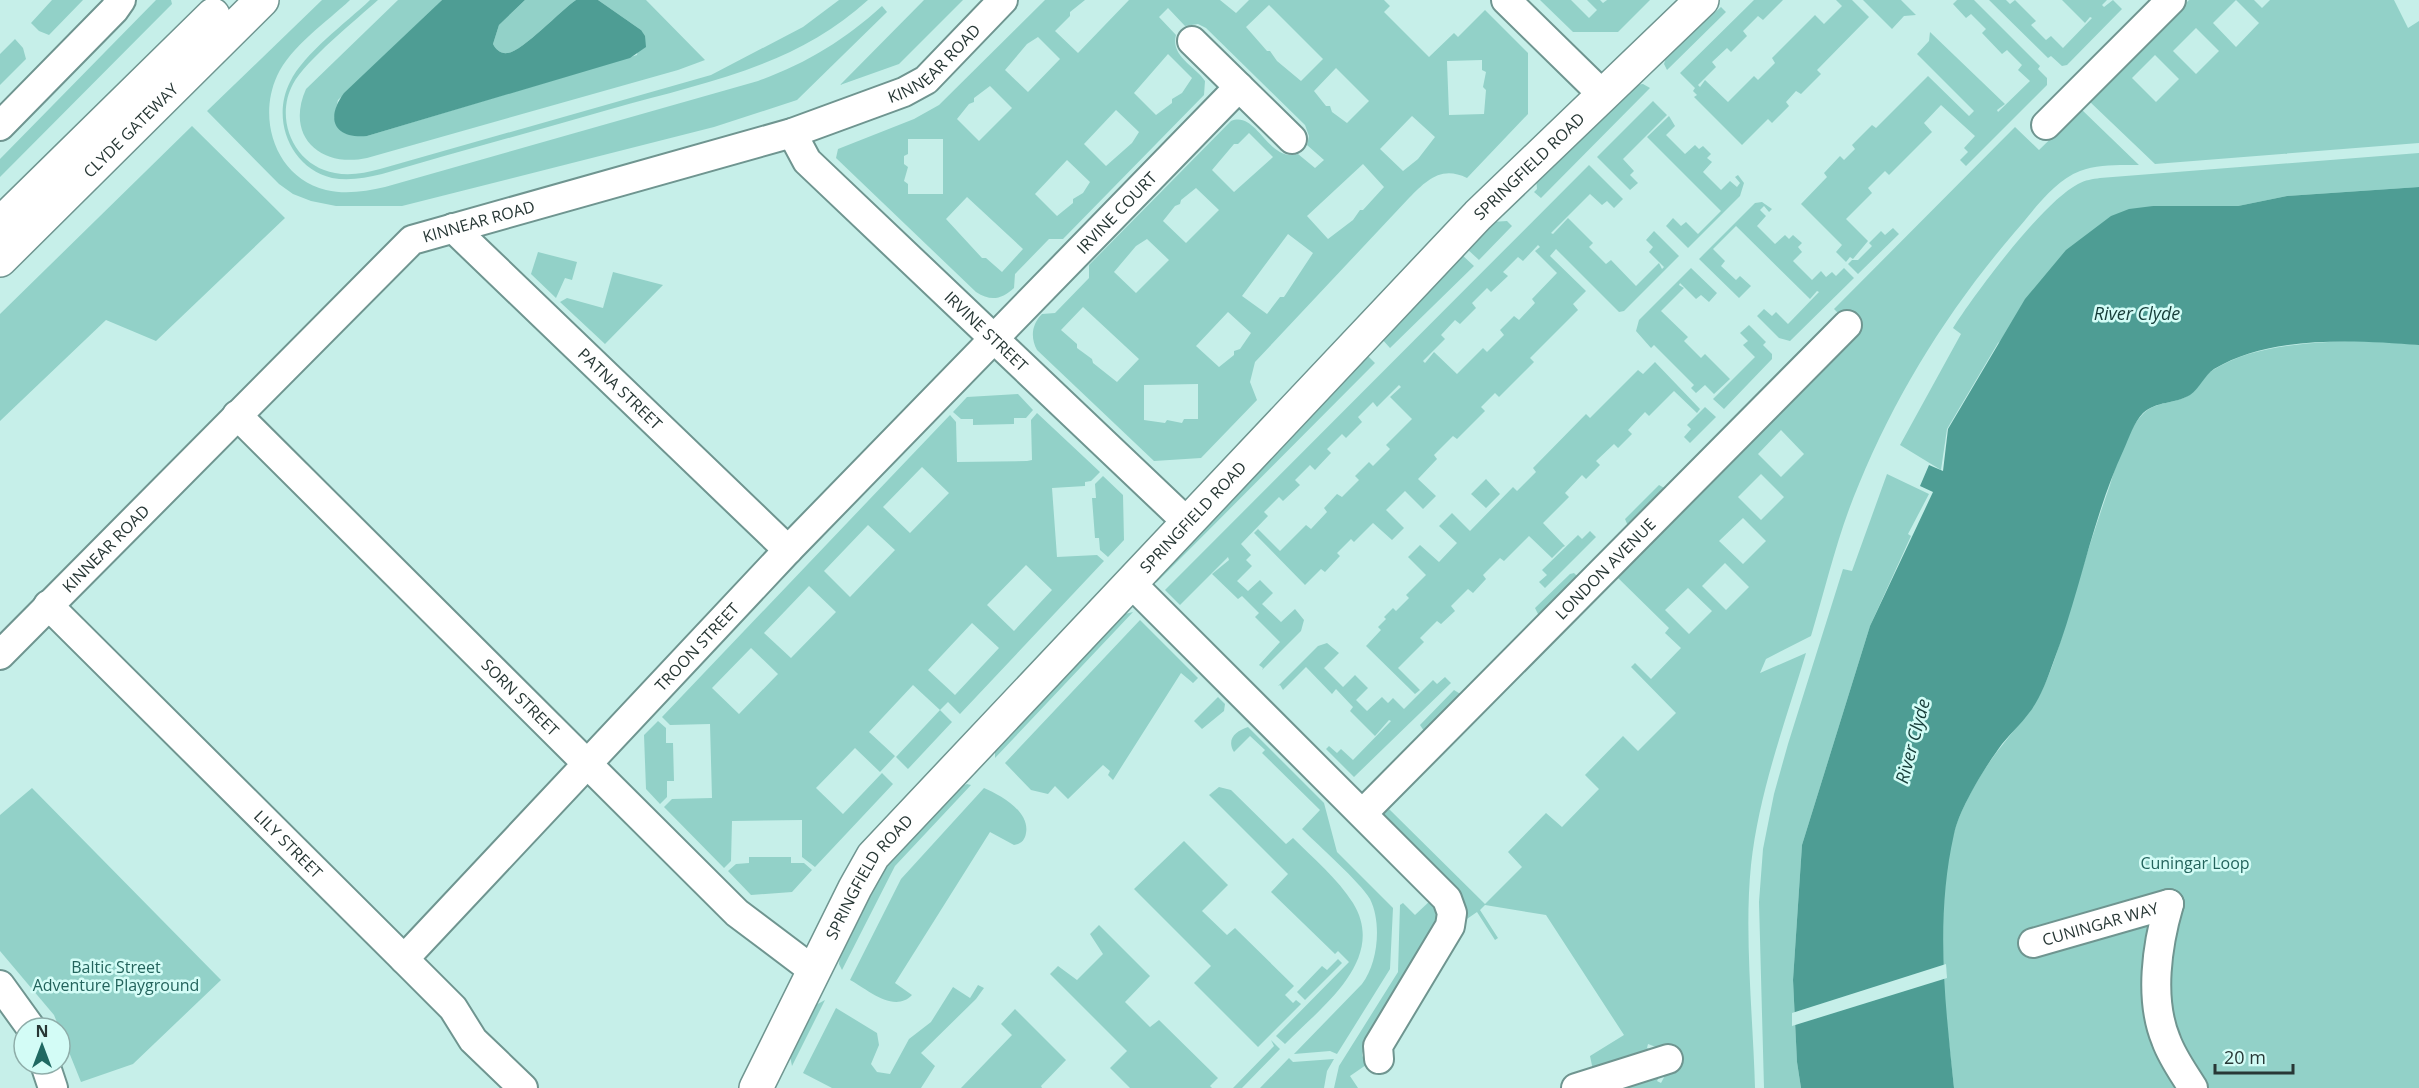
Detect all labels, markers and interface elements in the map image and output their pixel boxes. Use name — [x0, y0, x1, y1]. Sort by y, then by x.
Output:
street label: KINNEAR ROAD — [885, 19, 985, 108]
street label: CLYDE GATEWAY — [78, 78, 183, 182]
street label: SPRINGFIELD ROAD — [1469, 107, 1589, 225]
street label: IRVINE COURT — [1072, 167, 1162, 258]
street label: KINNEAR ROAD — [420, 195, 537, 247]
street label: IRVINE STREET — [940, 286, 1033, 376]
water label: River Clyde — [2094, 301, 2180, 325]
street label: PATNA STREET — [573, 343, 667, 435]
street label: SPRINGFIELD ROAD — [1135, 456, 1251, 578]
street label: KINNEAR ROAD — [57, 500, 154, 597]
street label: LONDON AVENUE — [1550, 513, 1660, 624]
street label: TROON STREET — [650, 598, 744, 696]
street label: SORN STREET — [477, 654, 564, 741]
water label: River Clyde — [1889, 696, 1935, 786]
street label: LILY STREET — [249, 805, 328, 883]
street label: SPRINGFIELD ROAD — [820, 810, 918, 943]
park label: Cuningar Loop — [2140, 852, 2250, 874]
street label: CUNINGAR WAY — [2040, 897, 2161, 951]
park label: Baltic Street Adventure Playground — [33, 956, 199, 996]
north arrow — [12, 1016, 72, 1076]
text: N — [35, 1020, 49, 1042]
scale bar — [2215, 1037, 2293, 1075]
text: 20 m — [2224, 1045, 2266, 1069]

